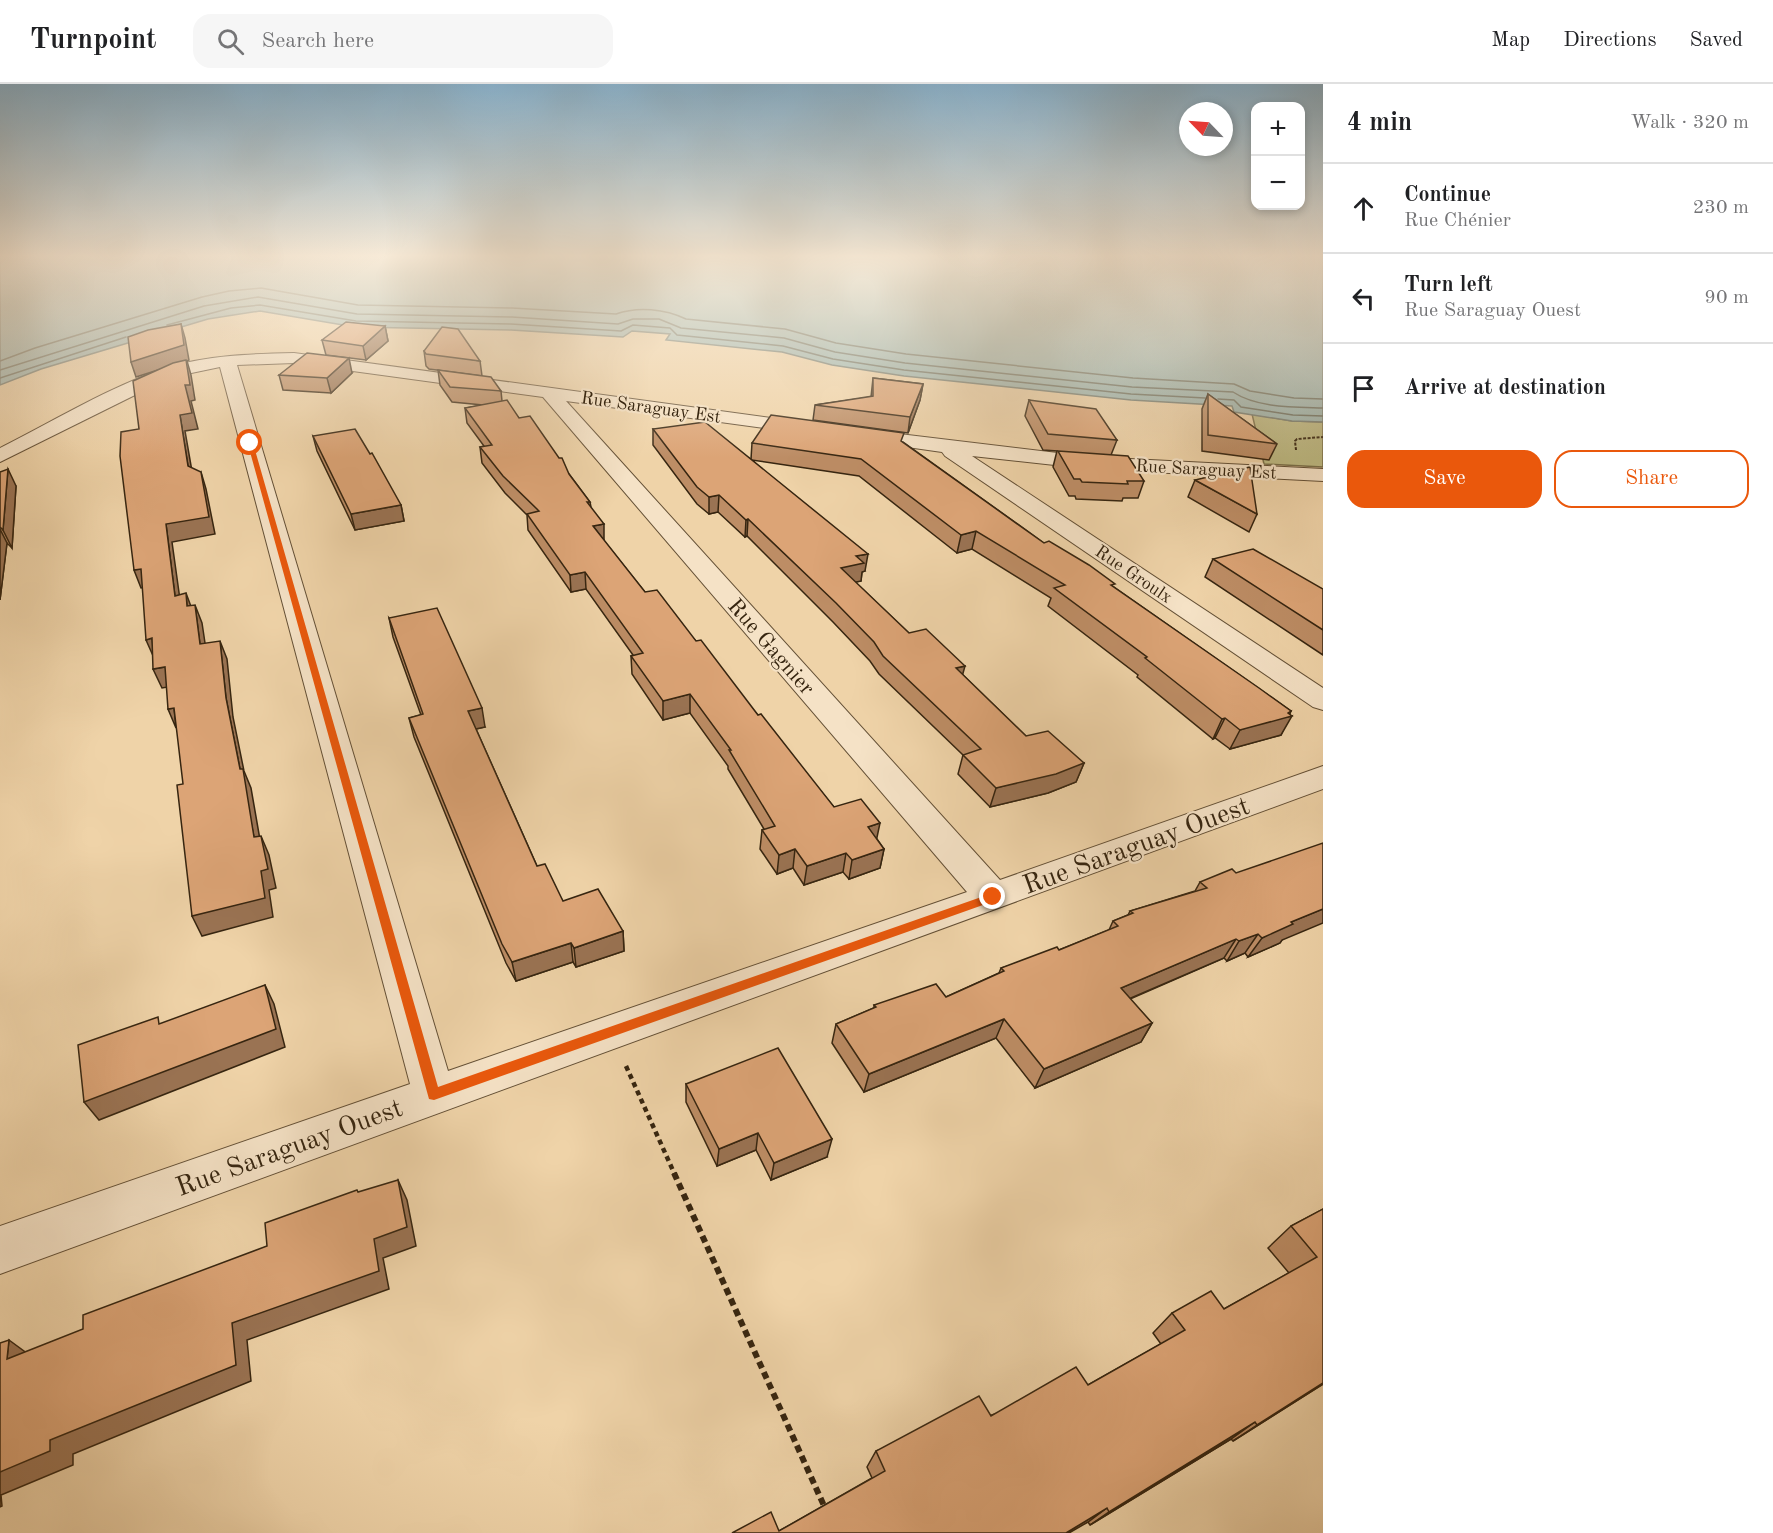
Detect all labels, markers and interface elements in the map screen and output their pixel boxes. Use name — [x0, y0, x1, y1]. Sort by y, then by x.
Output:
search box — [193, 14, 613, 68]
icon: search — [214, 25, 247, 58]
text: Turnpoint — [30, 27, 157, 55]
text: Search here — [262, 30, 374, 52]
text: Map — [1491, 30, 1530, 51]
text: Directions — [1563, 30, 1657, 51]
text: Saved — [1690, 30, 1743, 51]
north arrow — [1179, 102, 1233, 156]
map controls — [1251, 102, 1305, 210]
button: + — [1251, 102, 1305, 156]
text: 4 min — [1347, 110, 1412, 136]
text: Walk · 320 m — [1630, 113, 1749, 133]
button: − — [1251, 156, 1305, 210]
text: Continue — [1404, 184, 1491, 206]
icon: ahead — [1347, 192, 1380, 225]
text: 230 m — [1693, 198, 1749, 218]
text: Rue Chénier — [1404, 211, 1511, 231]
text: Turn left — [1404, 274, 1493, 296]
icon: left — [1347, 282, 1380, 315]
text: 90 m — [1704, 288, 1749, 308]
text: Rue Saraguay Ouest — [1404, 301, 1581, 321]
icon: arrive — [1347, 372, 1380, 405]
text: Arrive at destination — [1404, 377, 1606, 399]
street label: Rue Saraguay Est — [580, 389, 722, 427]
route start — [236, 429, 262, 455]
button: Save — [1347, 450, 1542, 508]
button: Share — [1554, 450, 1749, 508]
street label: Rue Saraguay Est — [1135, 457, 1277, 483]
street label: Rue Groulx — [1092, 543, 1175, 607]
street label: Rue Gagnier — [723, 595, 818, 700]
street label: Rue Saraguay Ouest — [1020, 793, 1253, 900]
route end — [979, 883, 1005, 909]
street label: Rue Saraguay Ouest — [173, 1095, 406, 1202]

